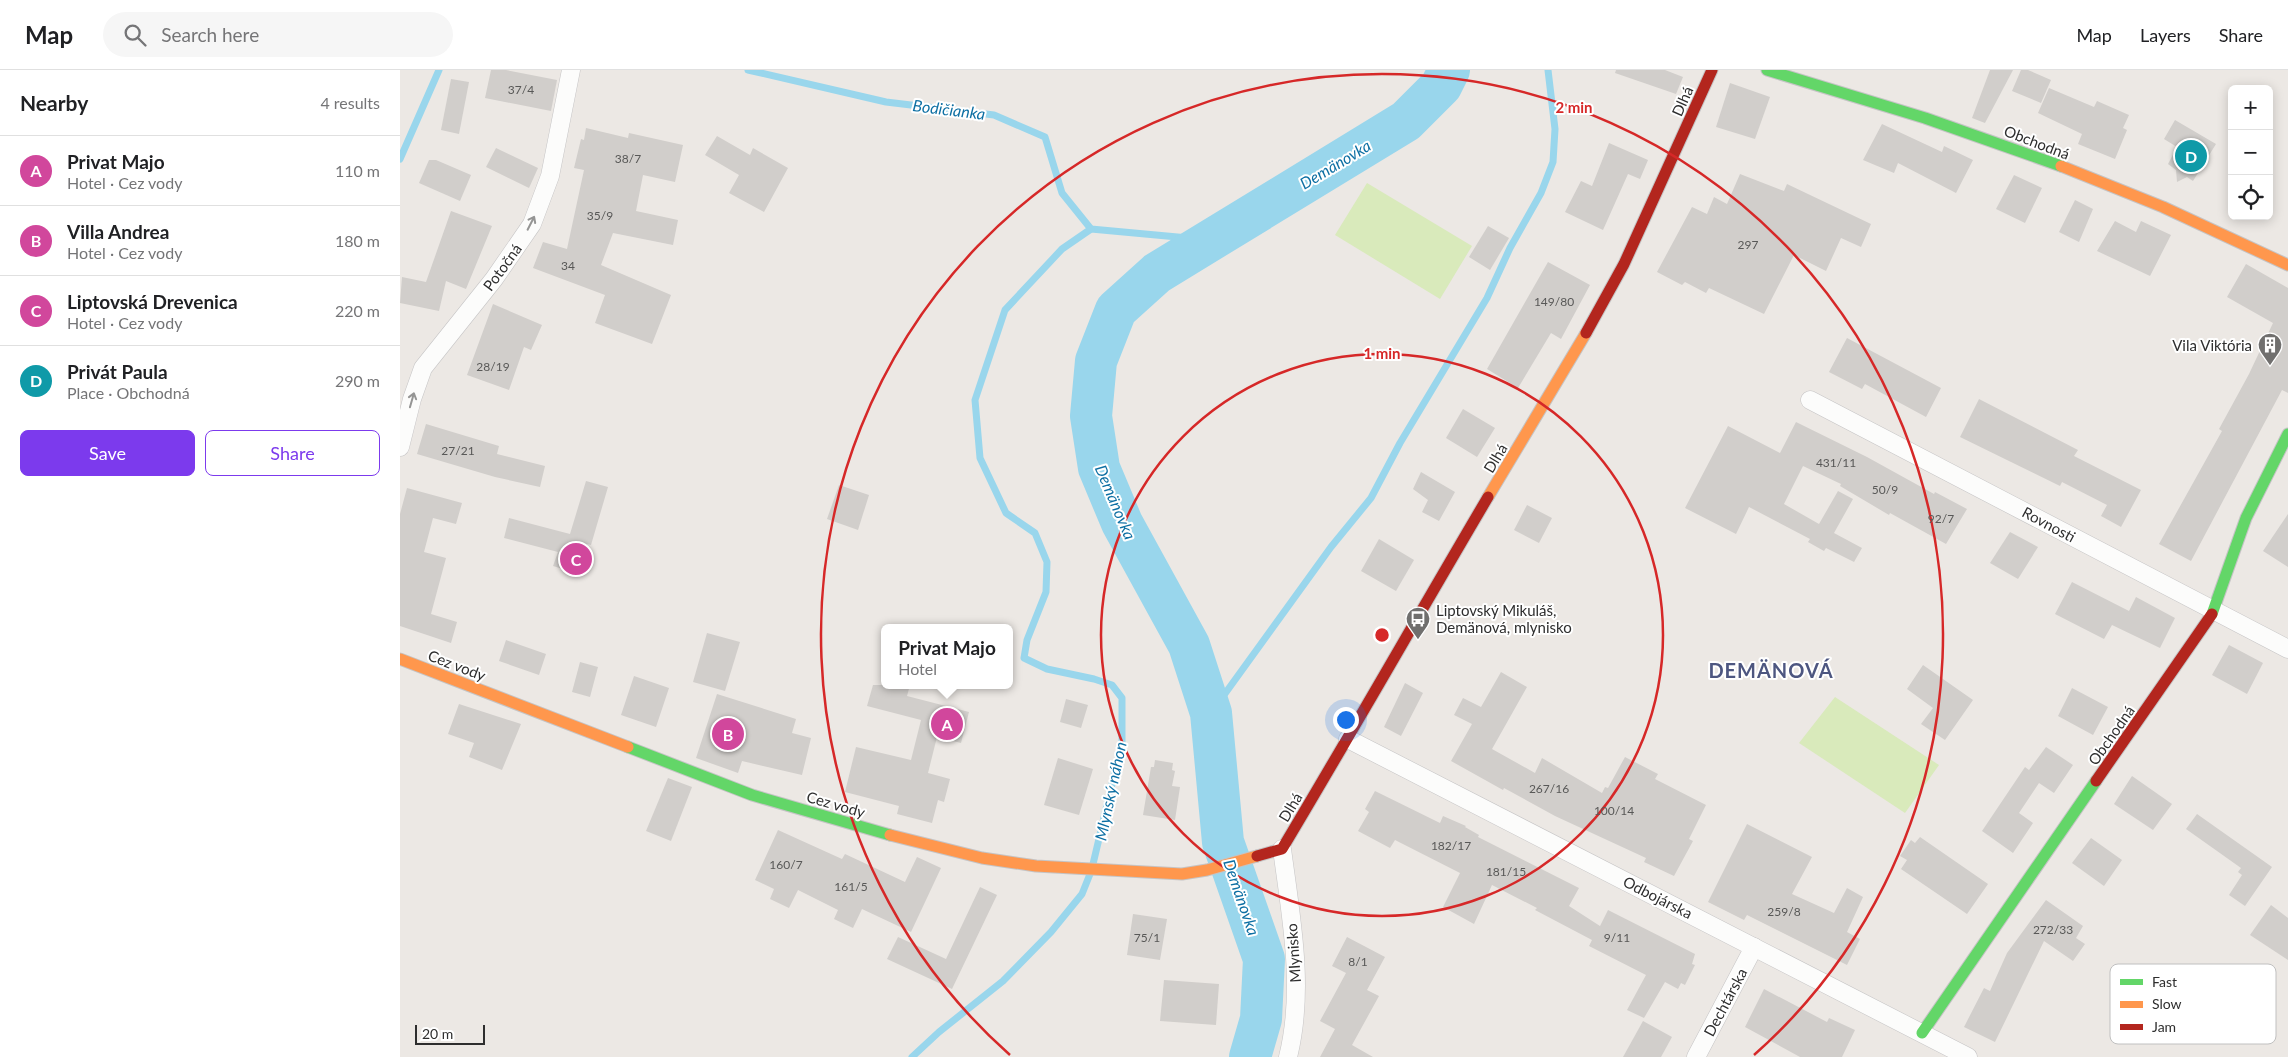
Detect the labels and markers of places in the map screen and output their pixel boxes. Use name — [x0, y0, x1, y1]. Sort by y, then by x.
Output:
pin: D — [2175, 137, 2207, 175]
building icon: Vila Viktória — [2257, 332, 2283, 366]
place label: Vila Viktória — [2172, 336, 2252, 354]
pin: C — [560, 540, 592, 578]
place label: Liptovský Mikuláš, Demänová, mlynisko — [1436, 601, 1572, 636]
bus stop icon: Liptovský Mikuláš, Demänová, mlynisko — [1405, 606, 1431, 640]
centre of rings — [1373, 626, 1391, 644]
pin: A — [931, 705, 963, 743]
pin: B — [712, 715, 744, 753]

